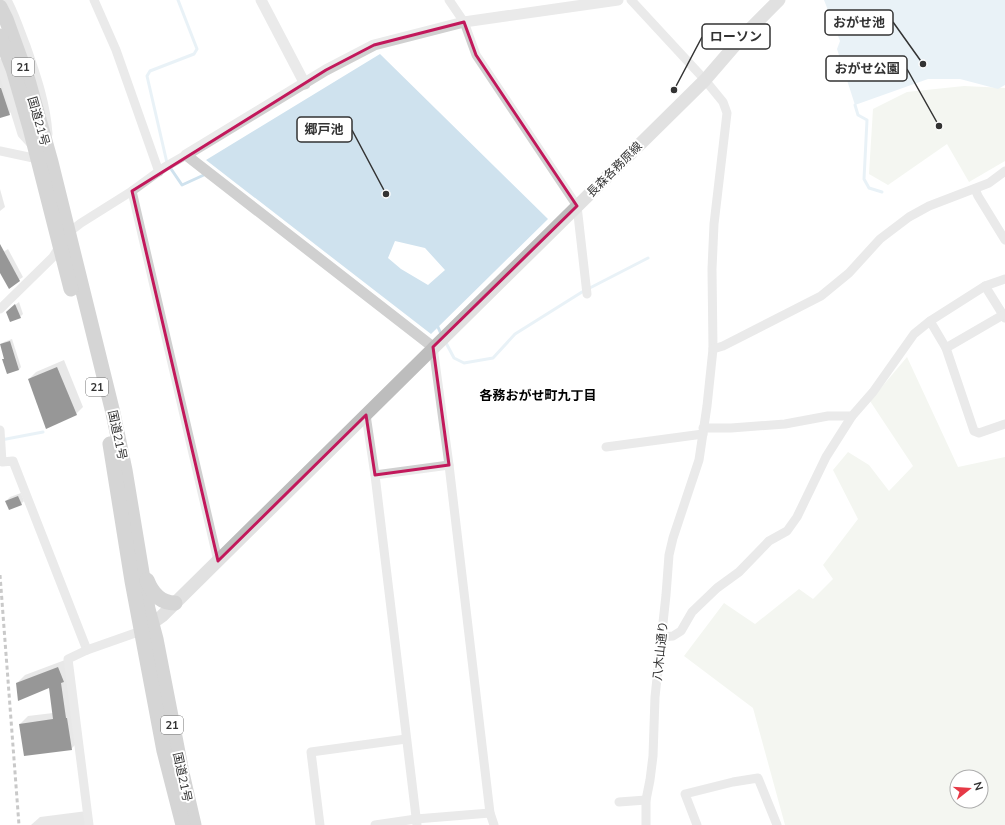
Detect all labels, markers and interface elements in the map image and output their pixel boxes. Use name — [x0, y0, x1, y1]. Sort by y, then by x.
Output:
callout: おがせ池 — [825, 10, 893, 35]
text: おがせ池 — [833, 14, 885, 30]
callout: ローソン — [702, 24, 770, 49]
text: ローソン — [710, 28, 762, 44]
callout: おがせ公園 — [826, 56, 907, 81]
road number: 21 — [12, 58, 34, 76]
text: おがせ公園 — [834, 60, 900, 76]
street label: 国道21号 — [25, 95, 53, 147]
callout: 郷戸池 — [297, 117, 352, 142]
text: 郷戸池 — [304, 121, 344, 137]
street label: 長森各務原線 — [583, 138, 645, 200]
road number: 21 — [86, 378, 108, 396]
district label: 各務おがせ町九丁目 — [479, 387, 597, 403]
street label: 国道21号 — [105, 409, 131, 461]
street label: 八木山通り — [649, 620, 671, 682]
road number: 21 — [161, 716, 183, 734]
street label: 国道21号 — [170, 751, 196, 803]
north arrow — [949, 769, 989, 809]
text: N — [971, 780, 986, 792]

